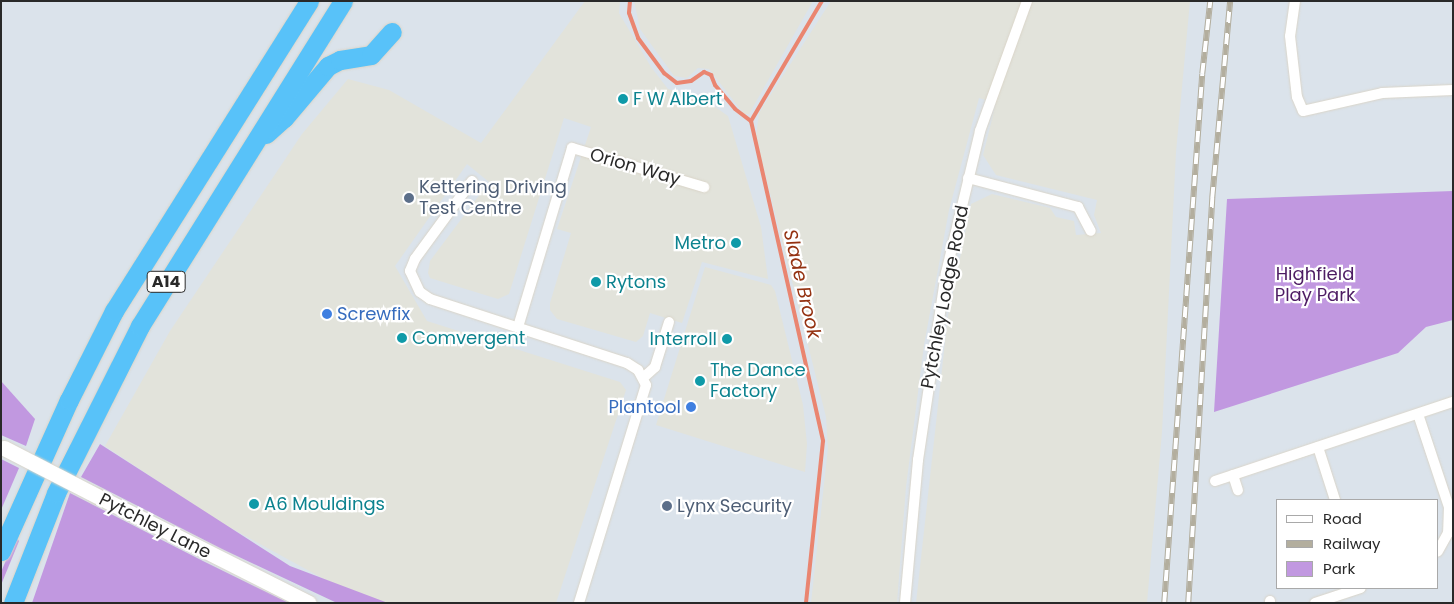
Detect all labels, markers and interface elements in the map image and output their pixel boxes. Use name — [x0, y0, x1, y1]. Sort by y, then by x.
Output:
place label: F W Albert — [633, 88, 722, 110]
marker: F W Albert — [617, 93, 629, 105]
street label: Orion Way — [587, 144, 683, 190]
place label: Kettering Driving Test Centre — [419, 177, 567, 220]
marker: Kettering Driving Test Centre — [403, 192, 415, 204]
street label: Pytchley Lodge Road — [917, 203, 973, 391]
water label: Slade Brook — [778, 227, 826, 341]
place label: Metro — [675, 232, 726, 254]
marker: Metro — [730, 237, 742, 249]
park label: Highfield Play Park — [1275, 264, 1355, 306]
road number: A14 — [146, 268, 186, 296]
place label: Rytons — [606, 271, 666, 293]
marker: Rytons — [590, 276, 602, 288]
place label: Screwfix — [337, 303, 410, 325]
marker: Screwfix — [321, 308, 333, 320]
place label: Comvergent — [412, 327, 525, 349]
place label: Interroll — [650, 328, 717, 350]
marker: Comvergent — [396, 332, 408, 344]
marker: Interroll — [721, 333, 733, 345]
place label: The Dance Factory — [710, 360, 806, 402]
marker: The Dance Factory — [694, 375, 706, 387]
place label: Plantool — [608, 396, 681, 418]
marker: Plantool — [685, 401, 697, 413]
street label: Pytchley Lane — [95, 489, 215, 563]
place label: A6 Mouldings — [264, 493, 385, 515]
place label: Lynx Security — [677, 495, 792, 517]
marker: A6 Mouldings — [248, 498, 260, 510]
legend — [1276, 499, 1439, 589]
marker: Lynx Security — [661, 500, 673, 512]
text: Road — [1323, 508, 1362, 529]
text: Railway — [1323, 533, 1381, 554]
text: Park — [1323, 558, 1355, 579]

